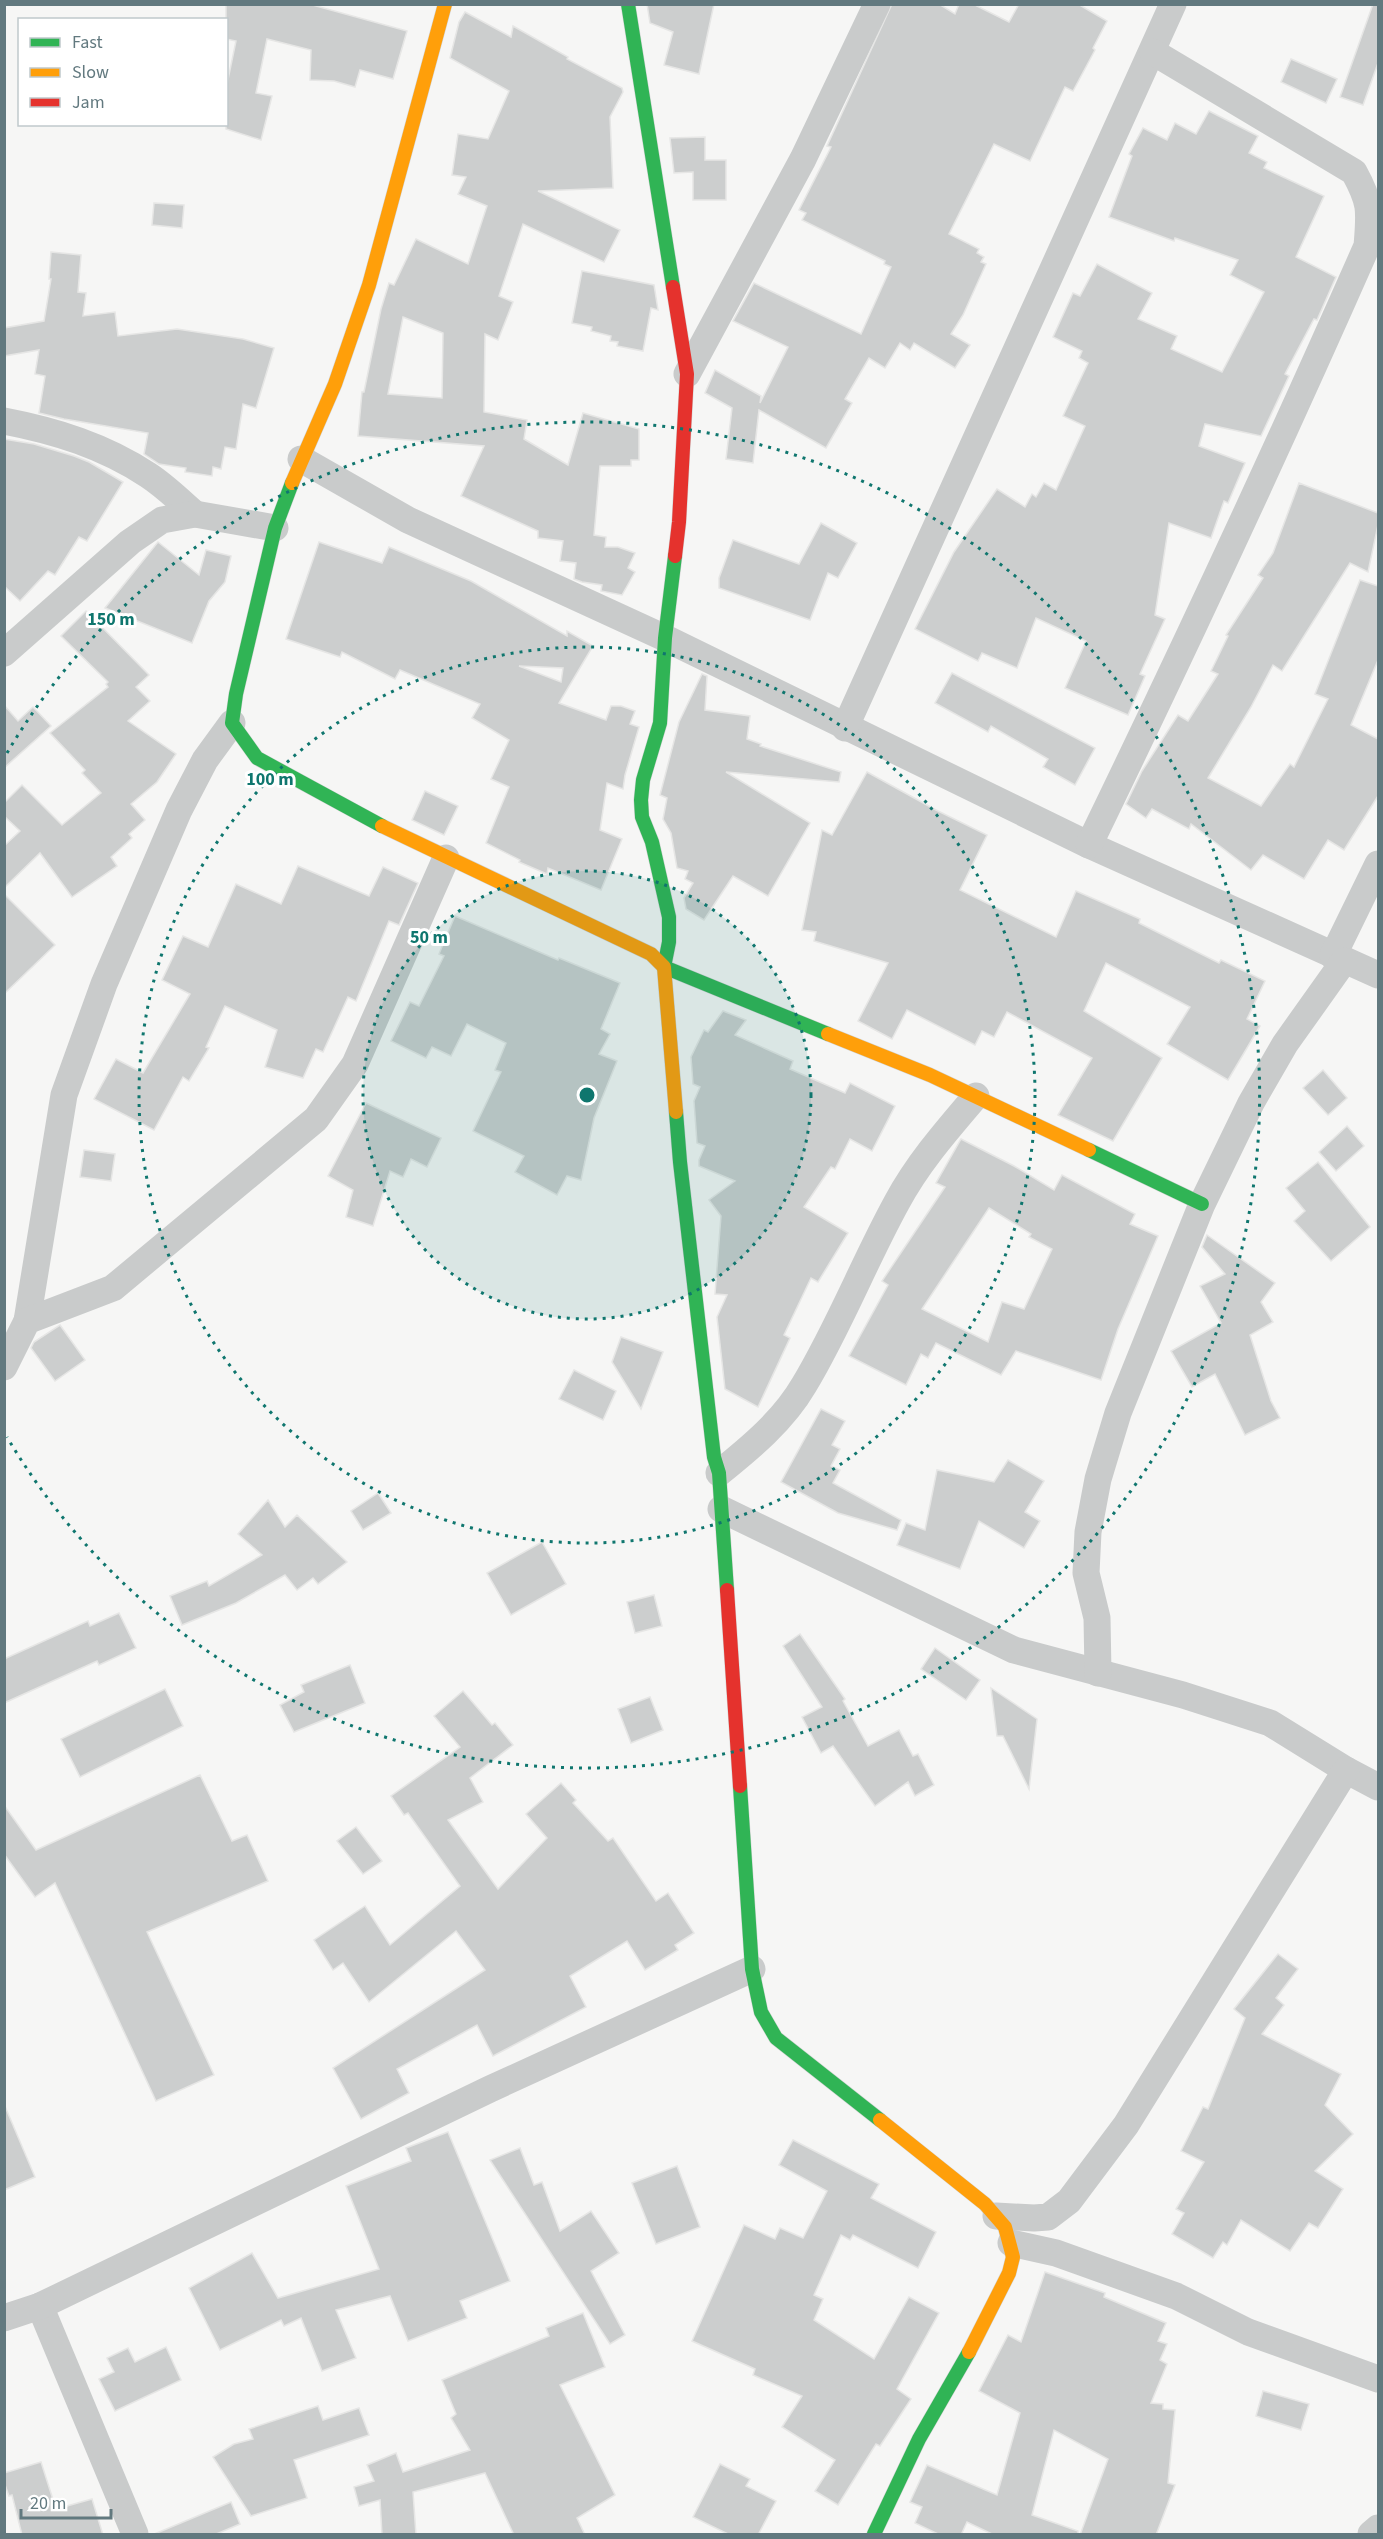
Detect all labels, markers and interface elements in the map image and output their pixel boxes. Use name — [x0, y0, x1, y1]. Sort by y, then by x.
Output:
legend — [18, 18, 228, 126]
text: Fast — [72, 30, 103, 55]
text: Slow — [72, 60, 109, 85]
text: Jam — [72, 90, 105, 115]
text: 150 m — [87, 607, 135, 632]
text: 100 m — [246, 767, 294, 792]
text: 50 m — [410, 925, 448, 950]
centre of rings — [577, 1085, 597, 1105]
scale bar — [21, 2482, 111, 2520]
text: 20 m — [30, 2491, 66, 2516]

